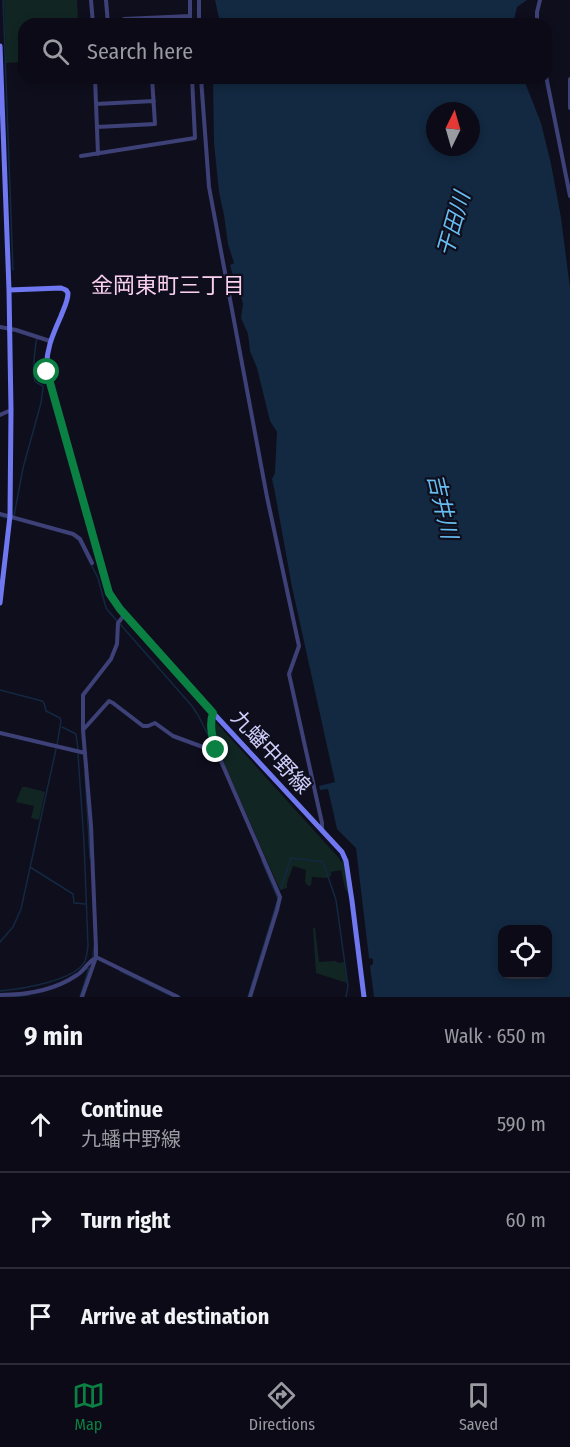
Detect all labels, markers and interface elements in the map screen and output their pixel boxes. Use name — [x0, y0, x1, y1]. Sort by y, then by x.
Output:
search box — [18, 18, 552, 84]
icon: search — [39, 35, 72, 68]
text: Search here — [87, 38, 193, 65]
north arrow — [426, 102, 480, 156]
water label: 干田川 — [431, 187, 476, 260]
district label: 金岡東町三丁目 — [91, 272, 245, 299]
route start — [33, 358, 59, 384]
water label: 吉井川 — [422, 471, 464, 543]
street label: 九蟠中野線 — [226, 705, 316, 799]
route end — [202, 736, 228, 762]
map controls — [498, 925, 552, 979]
button: locate — [498, 925, 552, 979]
text: 9 min — [24, 1021, 83, 1052]
text: Walk · 650 m — [444, 1024, 546, 1048]
text: Continue — [81, 1096, 163, 1123]
icon: ahead — [24, 1108, 57, 1141]
text: 590 m — [497, 1112, 546, 1136]
text: 九蟠中野線 — [81, 1127, 181, 1151]
icon: right — [24, 1204, 57, 1237]
text: Turn right — [81, 1207, 170, 1234]
text: 60 m — [506, 1208, 546, 1232]
icon: arrive — [24, 1300, 57, 1333]
text: Arrive at destination — [81, 1303, 269, 1330]
tab: Map — [72, 1379, 105, 1434]
tab: Directions — [249, 1379, 315, 1434]
tab: Saved — [459, 1379, 498, 1434]

